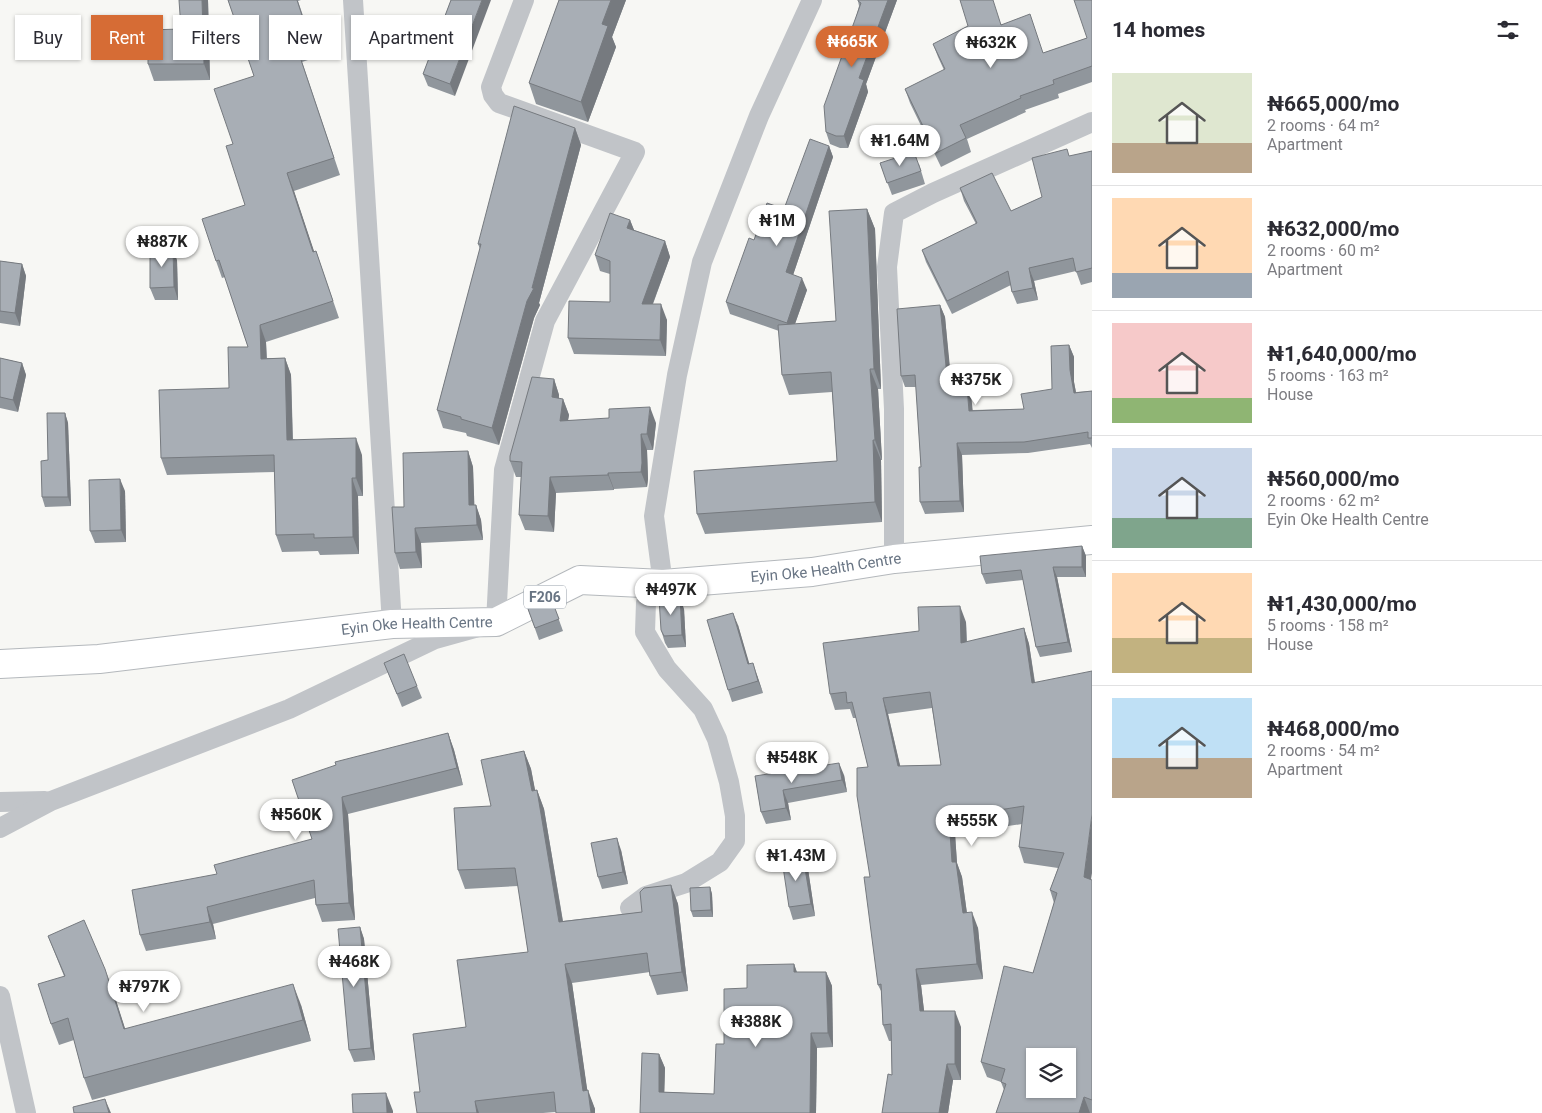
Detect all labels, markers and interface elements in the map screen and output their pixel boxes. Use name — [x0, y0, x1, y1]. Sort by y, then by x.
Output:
chip: Buy — [15, 15, 81, 60]
chip: Rent — [91, 15, 163, 60]
chip: Filters — [173, 15, 259, 60]
chip: New — [269, 15, 341, 60]
chip: Apartment — [351, 15, 472, 60]
icon: filters — [1494, 16, 1522, 44]
text: 14 homes — [1112, 18, 1205, 42]
pin: ₦665K — [817, 26, 887, 68]
pin: ₦632K — [956, 27, 1026, 69]
text: ₦665K — [827, 32, 877, 51]
text: ₦632K — [966, 33, 1016, 52]
text: ₦665,000/mo — [1267, 92, 1399, 116]
icon: home — [1152, 93, 1212, 153]
text: 2 rooms · 64 m² — [1267, 116, 1380, 135]
pin: ₦1.64M — [859, 124, 941, 167]
text: ₦1.64M — [870, 131, 930, 150]
text: Apartment — [1267, 135, 1343, 154]
pin: ₦1M — [753, 204, 801, 247]
text: ₦1M — [759, 211, 795, 230]
text: ₦632,000/mo — [1267, 217, 1399, 241]
icon: home — [1152, 218, 1212, 278]
pin: ₦887K — [127, 226, 197, 268]
text: ₦887K — [137, 232, 187, 251]
text: 2 rooms · 60 m² — [1267, 241, 1380, 260]
text: Apartment — [1267, 260, 1343, 279]
text: ₦1,640,000/mo — [1267, 342, 1417, 366]
icon: home — [1152, 343, 1212, 403]
pin: ₦375K — [941, 364, 1011, 406]
text: 5 rooms · 163 m² — [1267, 366, 1389, 385]
text: ₦375K — [951, 370, 1001, 389]
text: House — [1267, 385, 1313, 404]
text: ₦560,000/mo — [1267, 467, 1399, 491]
icon: home — [1152, 468, 1212, 528]
text: 2 rooms · 62 m² — [1267, 491, 1380, 510]
text: Eyin Oke Health Centre — [1267, 510, 1429, 529]
street label: Eyin Oke Health Centre — [750, 549, 902, 586]
pin: ₦497K — [636, 574, 706, 616]
text: ₦497K — [646, 580, 696, 599]
road number: F206 — [524, 586, 566, 608]
text: ₦1,430,000/mo — [1267, 592, 1417, 616]
icon: home — [1152, 593, 1212, 653]
street label: Eyin Oke Health Centre — [340, 613, 493, 639]
text: 5 rooms · 158 m² — [1267, 616, 1389, 635]
text: House — [1267, 635, 1313, 654]
text: ₦468,000/mo — [1267, 717, 1399, 741]
icon: home — [1152, 718, 1212, 778]
text: 2 rooms · 54 m² — [1267, 741, 1380, 760]
pin: ₦548K — [757, 742, 827, 784]
text: ₦548K — [767, 748, 817, 767]
text: Apartment — [1267, 760, 1343, 779]
pin: ₦560K — [261, 798, 331, 841]
pin: ₦555K — [937, 804, 1007, 847]
text: ₦560K — [271, 805, 321, 824]
text: ₦555K — [947, 811, 997, 830]
pin: ₦1.43M — [755, 840, 837, 882]
text: ₦1.43M — [766, 846, 826, 865]
pin: ₦468K — [319, 946, 389, 988]
text: ₦468K — [329, 952, 379, 971]
pin: ₦797K — [109, 970, 179, 1013]
text: ₦797K — [119, 977, 169, 996]
pin: ₦388K — [721, 1006, 791, 1048]
text: ₦388K — [731, 1012, 781, 1031]
map controls — [1026, 1048, 1076, 1098]
button: layers — [1026, 1048, 1076, 1098]

